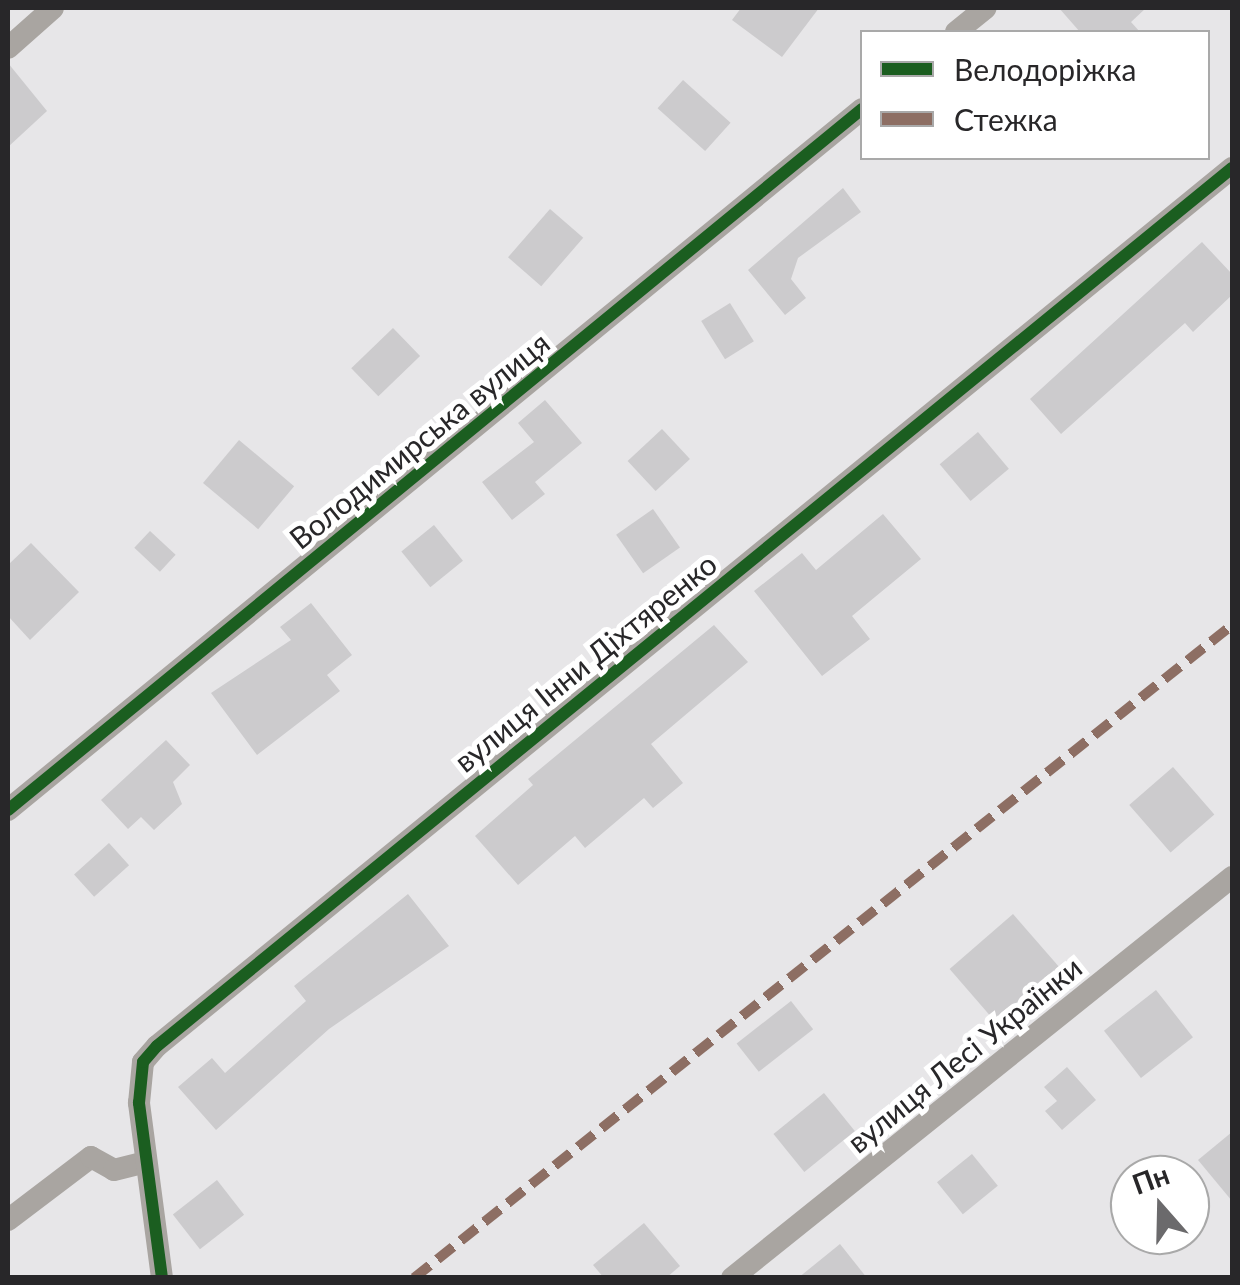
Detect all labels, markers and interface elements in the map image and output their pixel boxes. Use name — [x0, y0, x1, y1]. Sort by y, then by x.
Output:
legend — [860, 30, 1210, 160]
text: Велодоріжка — [954, 51, 1136, 87]
text: Стежка — [954, 101, 1058, 137]
street label: Володимирська вулиця — [282, 324, 556, 556]
street label: вулиця Інни Діхтяренко — [447, 545, 723, 779]
street label: вулиця Лесі Українки — [840, 948, 1088, 1160]
north arrow — [1110, 1155, 1210, 1255]
text: Пн — [1127, 1156, 1173, 1201]

